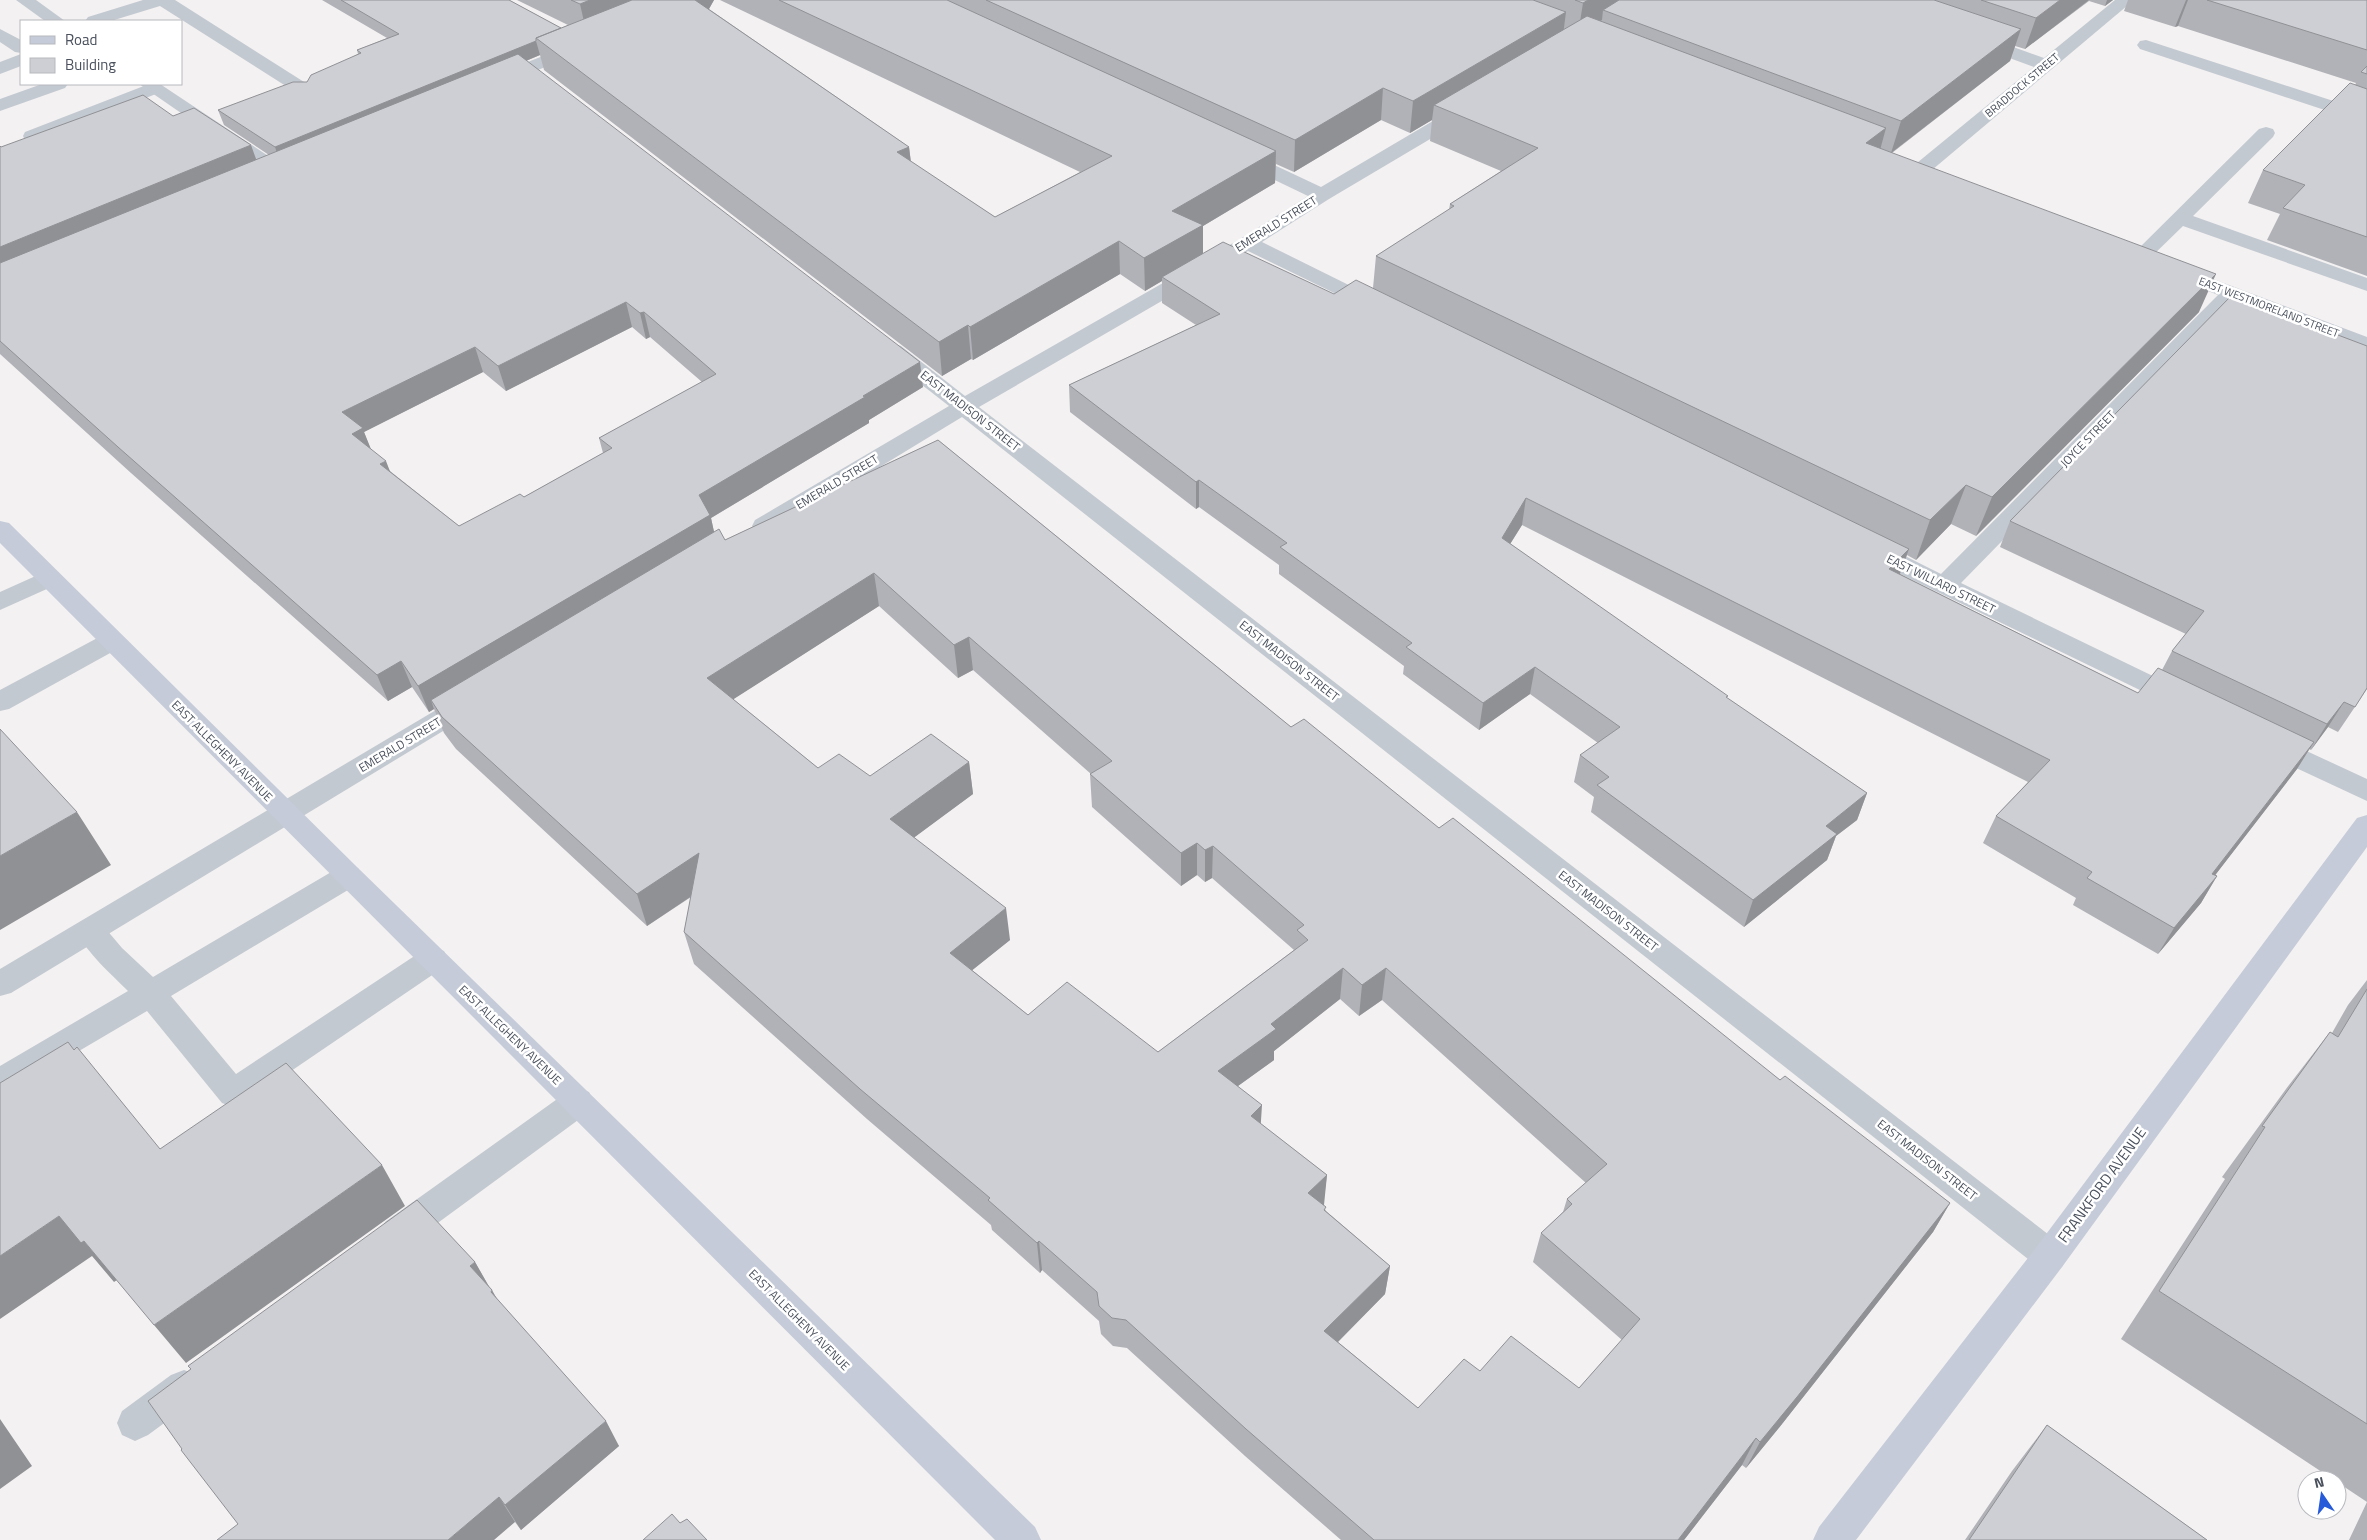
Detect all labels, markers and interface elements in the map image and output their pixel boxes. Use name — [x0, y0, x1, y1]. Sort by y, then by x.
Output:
legend — [20, 20, 182, 85]
text: Road — [65, 28, 97, 51]
street label: BRADDOCK STREET — [1981, 49, 2063, 121]
text: Building — [65, 53, 116, 76]
street label: EMERALD STREET — [1231, 190, 1321, 256]
street label: EAST WESTMORELAND STREET — [2197, 273, 2342, 341]
street label: EAST MADISON STREET — [916, 366, 1025, 456]
street label: JOYCE STREET — [2056, 405, 2120, 471]
street label: EMERALD STREET — [792, 449, 882, 514]
street label: EAST WILLARD STREET — [1884, 549, 1999, 618]
street label: EAST MADISON STREET — [1235, 616, 1344, 706]
street label: EAST ALLEGHENY AVENUE — [167, 696, 278, 806]
street label: EMERALD STREET — [355, 712, 445, 777]
street label: EAST MADISON STREET — [1554, 866, 1663, 956]
street label: EAST ALLEGHENY AVENUE — [455, 980, 566, 1089]
street label: EAST MADISON STREET — [1873, 1115, 1982, 1205]
street label: FRANKFORD AVENUE — [2052, 1122, 2151, 1247]
street label: EAST ALLEGHENY AVENUE — [744, 1265, 855, 1375]
north arrow — [2297, 1470, 2347, 1520]
text: N — [2312, 1471, 2326, 1493]

